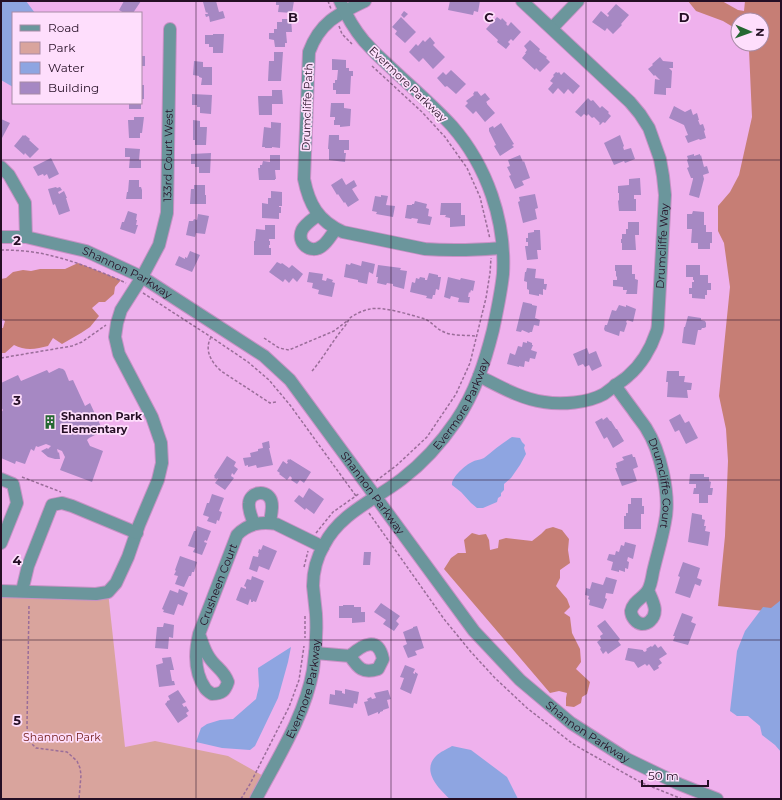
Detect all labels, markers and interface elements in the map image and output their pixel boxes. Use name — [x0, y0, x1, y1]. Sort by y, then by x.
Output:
text: B — [288, 9, 298, 25]
text: C — [484, 9, 494, 25]
text: D — [679, 9, 690, 25]
legend — [12, 12, 142, 104]
north arrow — [730, 12, 770, 52]
text: Road — [48, 20, 79, 35]
text: N — [753, 28, 767, 37]
text: Park — [48, 40, 76, 55]
street label: Evermore Parkway — [366, 43, 450, 125]
text: Water — [48, 60, 85, 75]
street label: Drumcliffe Path — [298, 63, 316, 151]
text: Building — [48, 80, 99, 95]
street label: 133rd Court West — [160, 108, 176, 202]
street label: Drumcliffe Way — [653, 203, 672, 289]
text: 2 — [13, 232, 21, 248]
street label: Shannon Parkway — [80, 243, 175, 302]
street label: Evermore Parkway — [430, 357, 492, 453]
text: 3 — [12, 392, 21, 408]
place label: Shannon Park Elementary — [61, 409, 143, 436]
building icon: Shannon Park Elementary — [42, 414, 58, 430]
street label: Drumcliffe Court — [645, 435, 674, 530]
street label: Shannon Parkway — [338, 449, 408, 537]
street label: Crusheen Court — [196, 541, 240, 628]
text: 4 — [13, 552, 22, 568]
street label: Evermore Parkway — [283, 639, 323, 741]
street label: Shannon Parkway — [543, 698, 632, 766]
text: 5 — [13, 712, 21, 728]
park label: Shannon Park — [23, 730, 101, 744]
scale bar — [642, 762, 708, 788]
text: 50 m — [648, 768, 679, 783]

